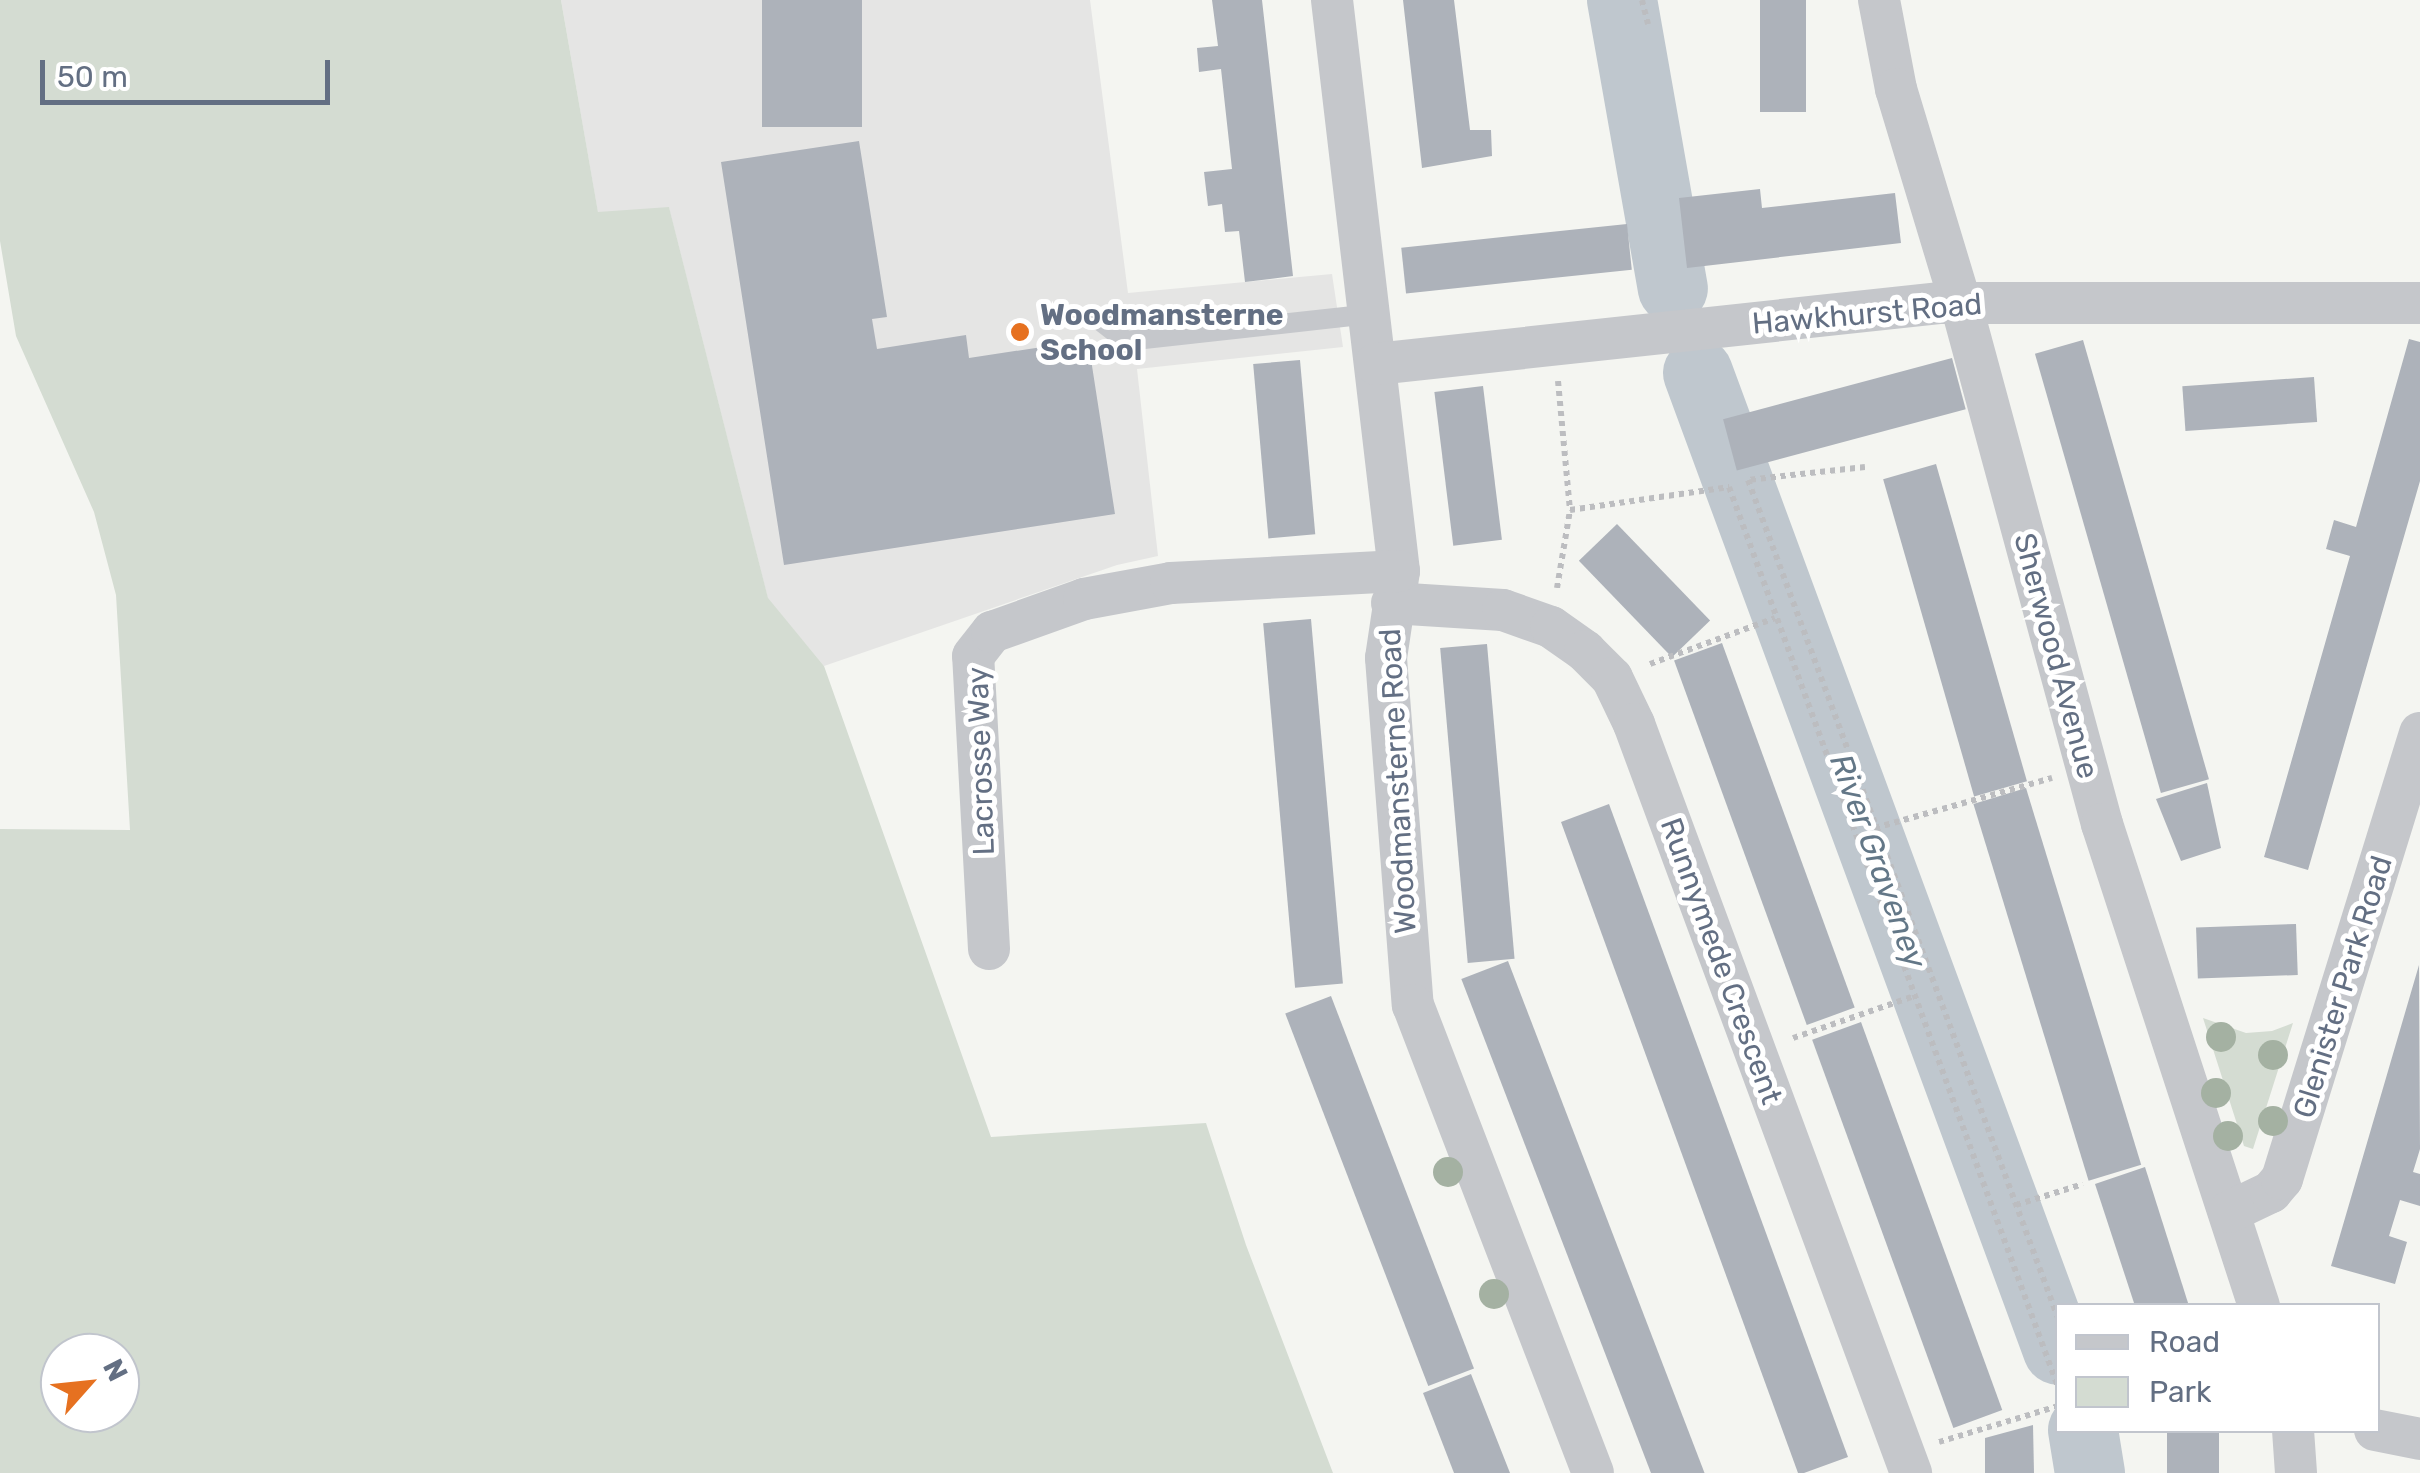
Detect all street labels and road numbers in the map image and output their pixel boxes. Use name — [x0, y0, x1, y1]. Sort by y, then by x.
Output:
street label: Hawkhurst Road — [1751, 286, 1983, 342]
street label: Sherwood Avenue — [2006, 529, 2106, 783]
street label: Woodmansterne Road — [1372, 627, 1424, 935]
street label: Lacrosse Way — [960, 666, 1002, 856]
street label: Runnymede Crescent — [1652, 813, 1790, 1109]
street label: Glenister Park Road — [2286, 851, 2400, 1123]

